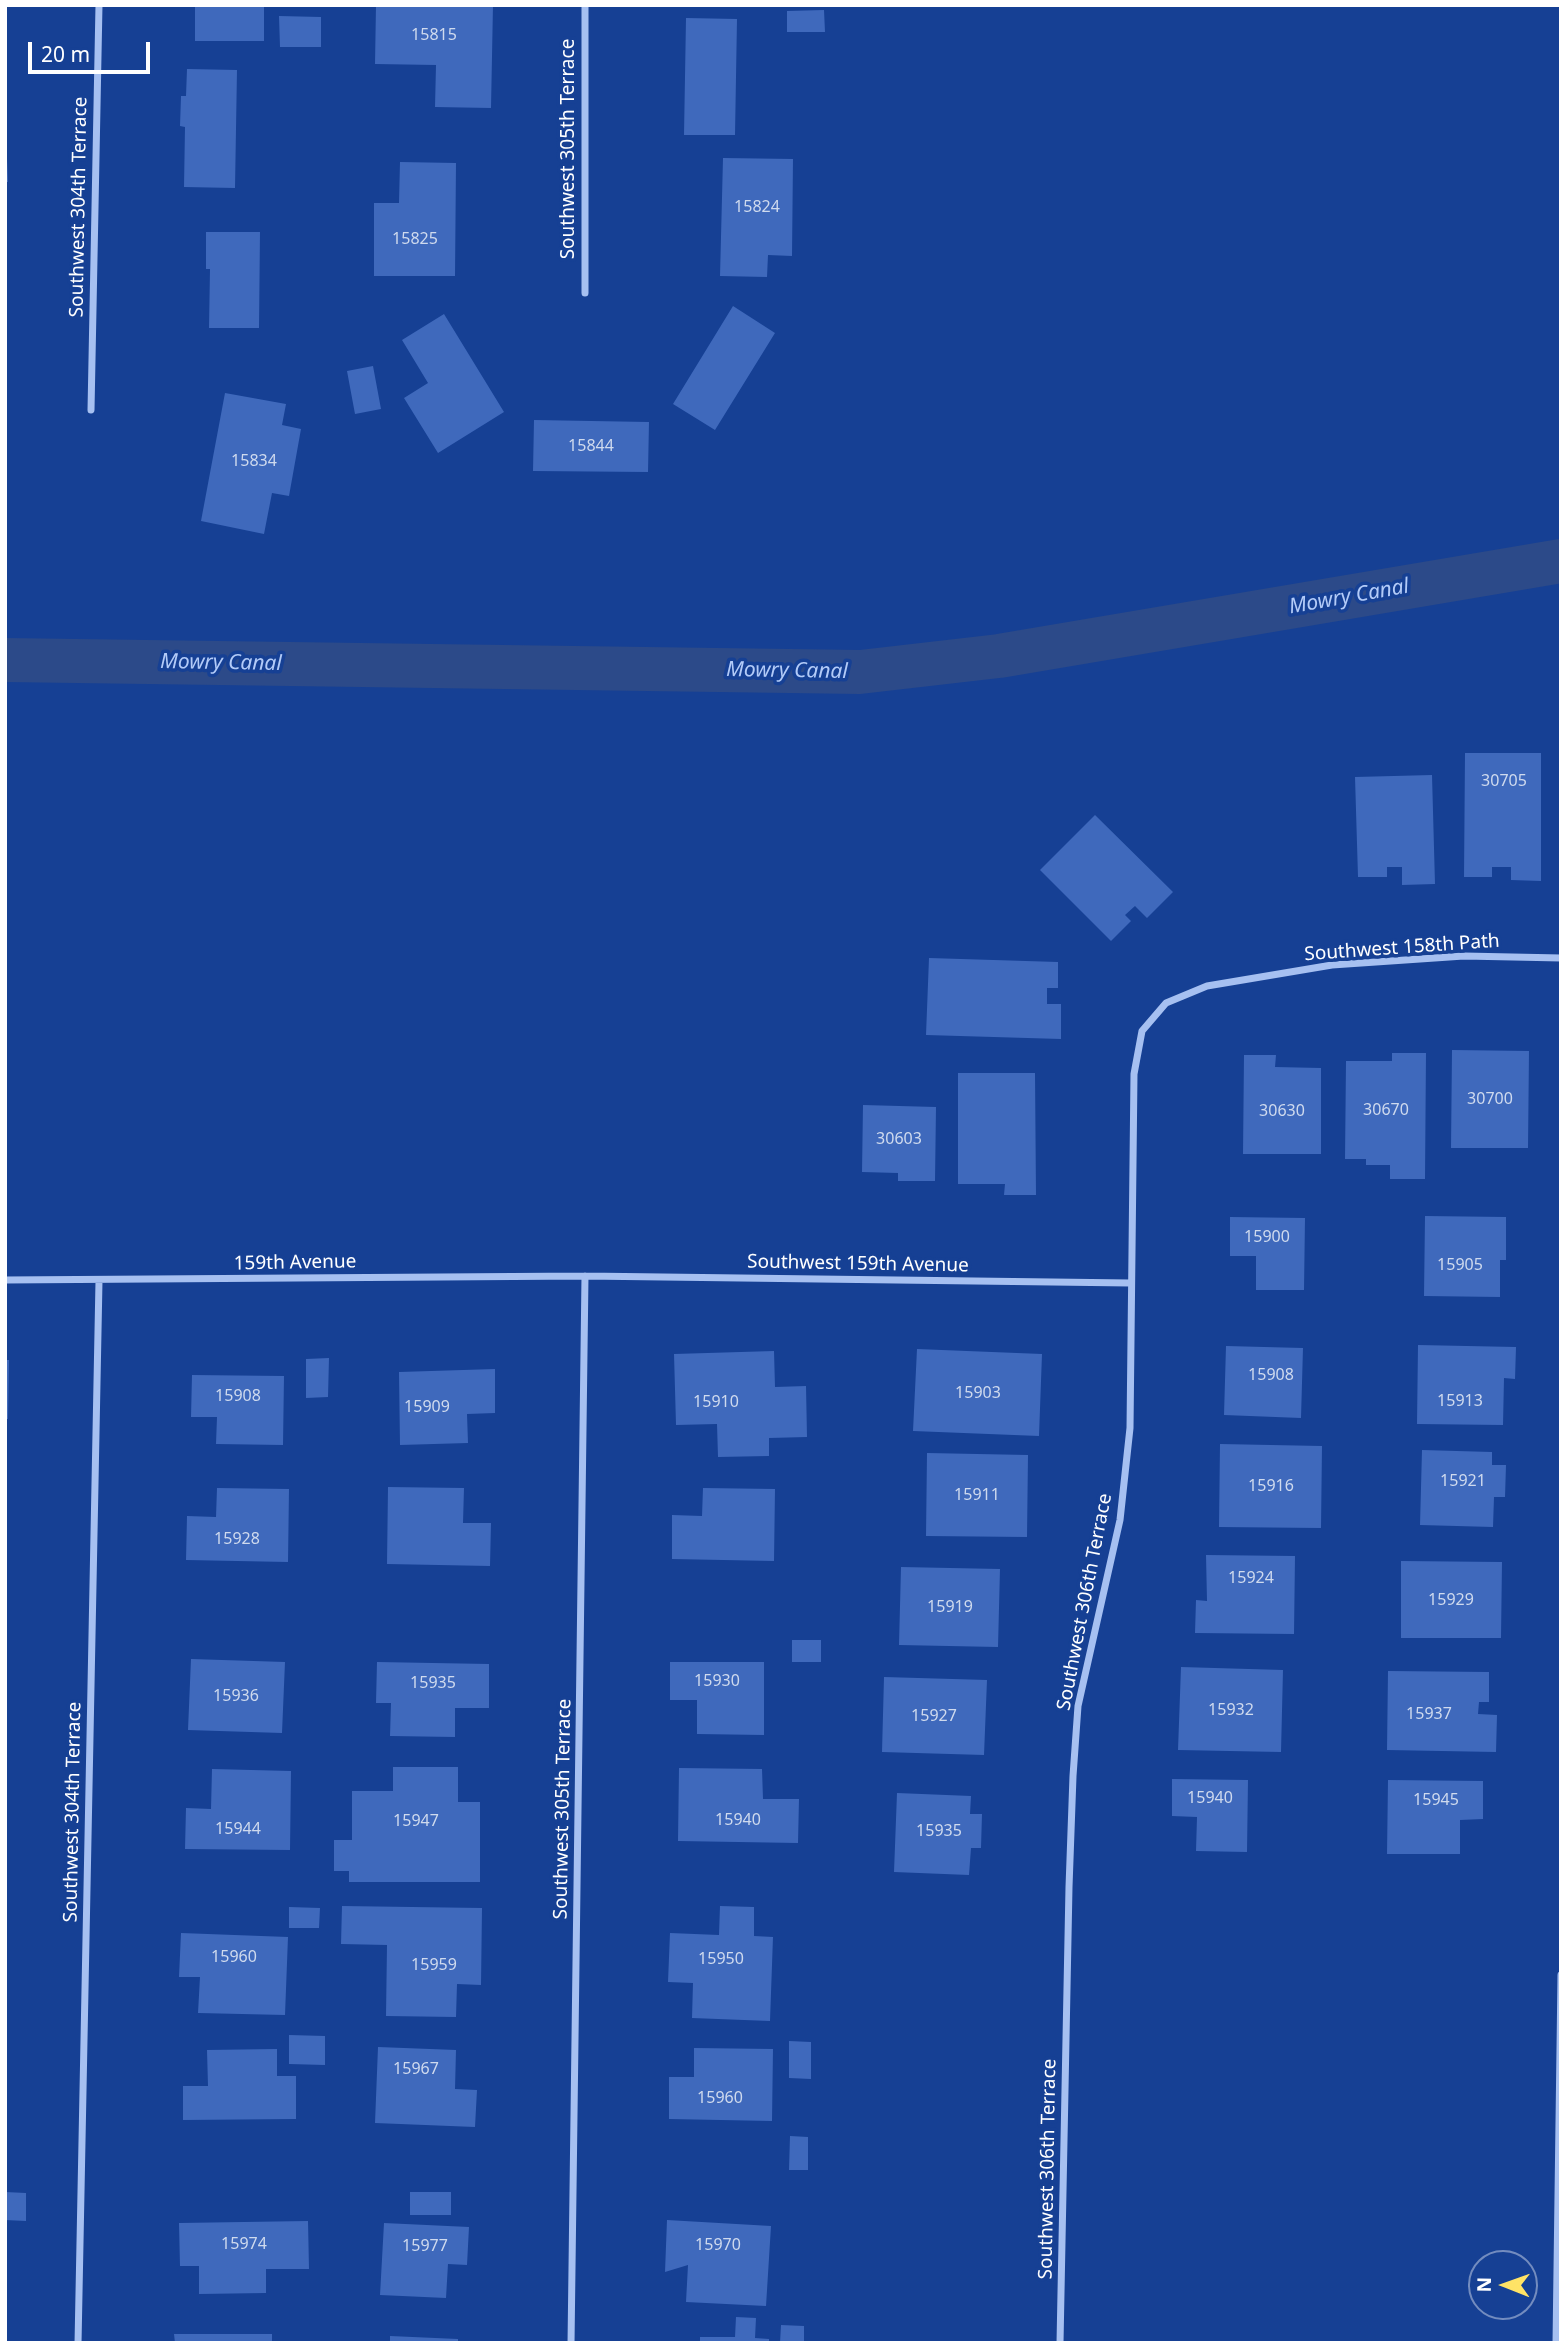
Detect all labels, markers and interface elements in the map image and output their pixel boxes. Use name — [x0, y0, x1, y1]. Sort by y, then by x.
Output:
house number: 15815 — [411, 25, 457, 45]
scale bar — [32, 28, 154, 72]
street label: Southwest 305th Terrace — [558, 39, 580, 259]
text: 20 m — [41, 40, 90, 68]
street label: Southwest 304th Terrace — [66, 96, 92, 318]
house number: 15824 — [734, 197, 780, 217]
house number: 15825 — [392, 229, 438, 249]
house number: 15844 — [568, 436, 614, 456]
house number: 15834 — [231, 451, 277, 471]
water label: Mowry Canal — [1287, 574, 1411, 620]
water label: Mowry Canal — [160, 649, 282, 677]
water label: Mowry Canal — [726, 657, 848, 685]
house number: 30705 — [1481, 771, 1527, 791]
street label: Southwest 158th Path — [1304, 930, 1500, 966]
house number: 30700 — [1467, 1089, 1513, 1109]
house number: 30670 — [1363, 1100, 1409, 1120]
house number: 30630 — [1259, 1101, 1305, 1121]
house number: 30603 — [876, 1129, 922, 1149]
house number: 15900 — [1244, 1227, 1290, 1247]
street label: 159th Avenue — [233, 1251, 357, 1275]
street label: Southwest 159th Avenue — [747, 1251, 969, 1277]
house number: 15905 — [1437, 1255, 1483, 1275]
house number: 15908 — [1248, 1365, 1294, 1385]
house number: 15903 — [955, 1383, 1001, 1403]
house number: 15908 — [215, 1386, 261, 1406]
house number: 15913 — [1437, 1391, 1483, 1411]
house number: 15910 — [693, 1392, 739, 1412]
house number: 15909 — [404, 1397, 450, 1417]
house number: 15921 — [1440, 1471, 1486, 1491]
house number: 15916 — [1248, 1476, 1294, 1496]
house number: 15911 — [954, 1485, 1000, 1505]
street label: Southwest 306th Terrace — [1053, 1491, 1117, 1713]
house number: 15928 — [214, 1529, 260, 1549]
house number: 15924 — [1228, 1568, 1274, 1588]
house number: 15929 — [1428, 1590, 1474, 1610]
house number: 15919 — [927, 1597, 973, 1617]
house number: 15930 — [694, 1671, 740, 1691]
house number: 15935 — [410, 1673, 456, 1693]
house number: 15936 — [213, 1686, 259, 1706]
street label: Southwest 305th Terrace — [550, 1698, 576, 1920]
house number: 15932 — [1208, 1700, 1254, 1720]
street label: Southwest 304th Terrace — [60, 1701, 86, 1923]
house number: 15937 — [1406, 1704, 1452, 1724]
house number: 15927 — [911, 1706, 957, 1726]
house number: 15940 — [1187, 1788, 1233, 1808]
house number: 15945 — [1413, 1790, 1459, 1810]
house number: 15940 — [715, 1810, 761, 1830]
house number: 15947 — [393, 1811, 439, 1831]
house number: 15944 — [215, 1819, 261, 1839]
house number: 15935 — [916, 1821, 962, 1841]
house number: 15960 — [211, 1947, 257, 1967]
house number: 15950 — [698, 1949, 744, 1969]
house number: 15959 — [411, 1955, 457, 1975]
street label: Southwest 306th Terrace — [1035, 2058, 1061, 2280]
house number: 15967 — [393, 2059, 439, 2079]
house number: 15960 — [697, 2088, 743, 2108]
house number: 15974 — [221, 2234, 267, 2254]
house number: 15970 — [695, 2235, 741, 2255]
house number: 15977 — [402, 2236, 448, 2256]
north arrow — [1468, 2250, 1538, 2320]
text: N — [1471, 2277, 1497, 2293]

